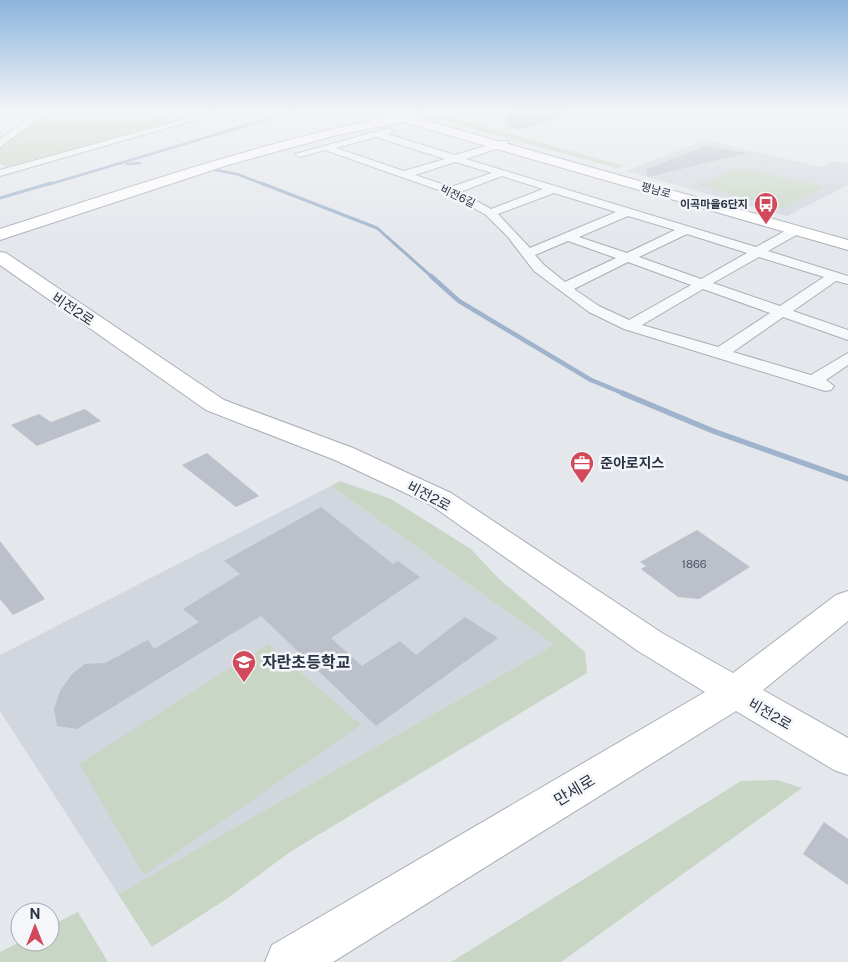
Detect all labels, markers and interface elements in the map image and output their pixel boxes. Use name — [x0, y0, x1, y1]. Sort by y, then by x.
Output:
street label: 평남로 — [640, 180, 672, 200]
street label: 비전6길 — [439, 182, 477, 210]
bus stop icon: 이곡마을6단지 — [753, 191, 779, 225]
place label: 이곡마을6단지 — [680, 198, 748, 210]
street label: 비전2로 — [49, 289, 97, 329]
office icon: 준아로지스 — [569, 450, 595, 484]
place label: 준아로지스 — [600, 455, 665, 471]
street label: 비전2로 — [405, 478, 454, 514]
house number: 1866 — [681, 558, 707, 570]
school or university icon: 자란초등학교 — [231, 649, 257, 683]
place label: 자란초등학교 — [262, 653, 351, 672]
street label: 비전2로 — [746, 695, 794, 733]
street label: 만세로 — [550, 771, 598, 810]
north arrow — [10, 902, 60, 952]
text: N — [30, 906, 40, 922]

